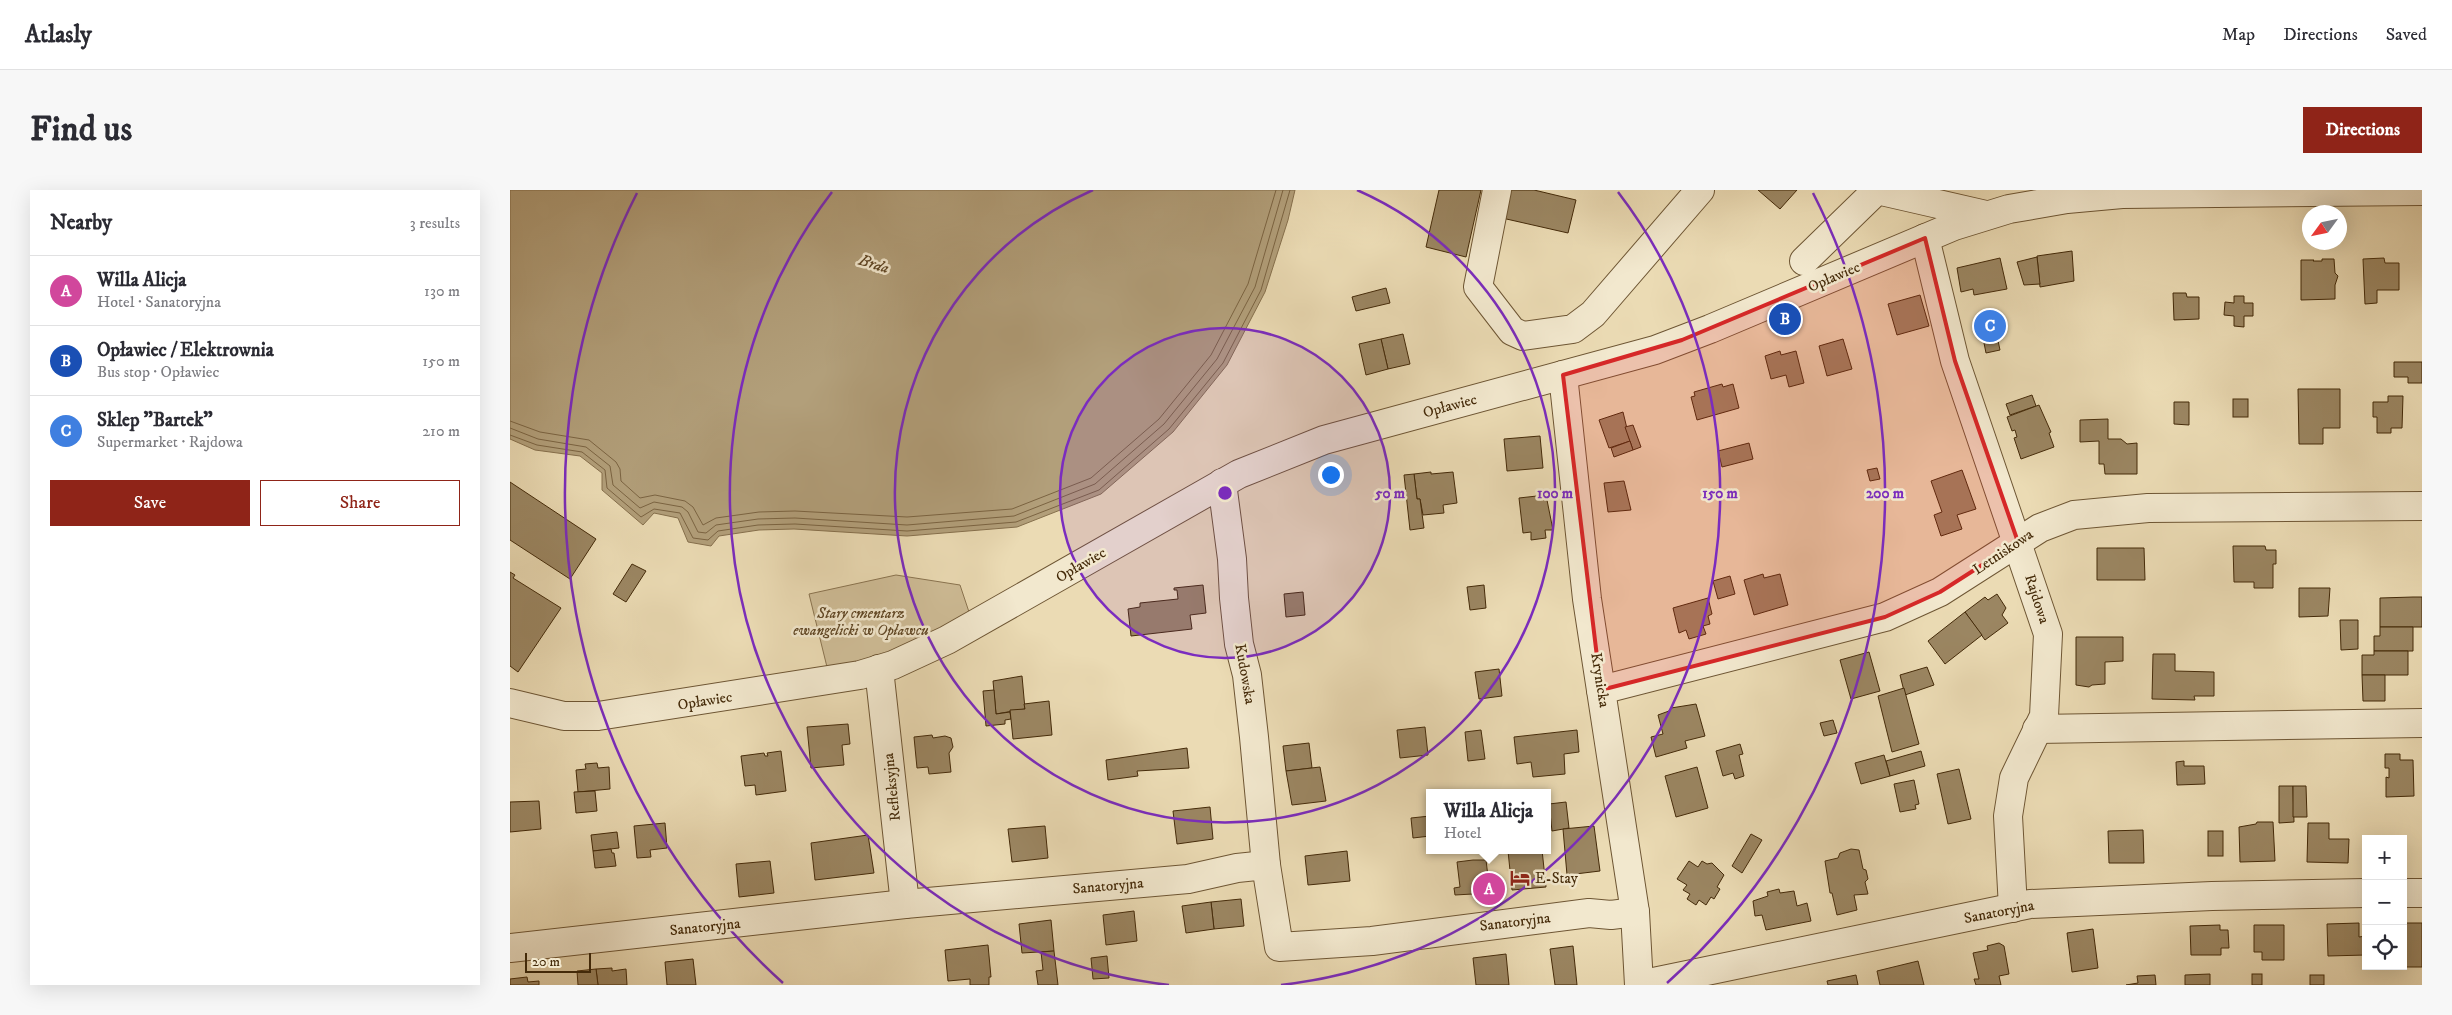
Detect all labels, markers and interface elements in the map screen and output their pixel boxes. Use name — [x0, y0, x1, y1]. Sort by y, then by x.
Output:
text: Atlasly — [25, 20, 92, 50]
text: Map — [2222, 24, 2255, 46]
text: Directions — [2283, 24, 2358, 46]
text: Saved — [2386, 24, 2427, 46]
button: Directions — [2303, 107, 2422, 153]
text: Find us — [30, 108, 132, 152]
north arrow — [2302, 205, 2347, 250]
text: Nearby — [50, 210, 112, 236]
text: 3 results — [410, 213, 460, 233]
water label: Brda — [855, 249, 892, 278]
street label: Opławiec — [1805, 257, 1864, 296]
text: Willa Alicja — [97, 269, 186, 292]
text: A — [61, 281, 71, 301]
text: 130 m — [424, 281, 460, 301]
text: Hotel · Sanatoryjna — [97, 292, 221, 312]
pin: B — [1769, 300, 1801, 338]
pin: C — [1974, 307, 2006, 345]
text: Opławiec / Elektrownia — [97, 339, 274, 362]
text: B — [61, 351, 71, 371]
text: 150 m — [422, 351, 460, 371]
text: Bus stop · Opławiec — [97, 362, 219, 382]
street label: Opławiec — [1421, 390, 1480, 422]
text: Sklep "Bartek" — [97, 409, 213, 432]
text: C — [61, 421, 71, 441]
text: 210 m — [422, 421, 460, 441]
text: Supermarket · Rajdowa — [97, 432, 243, 452]
your location — [1318, 462, 1344, 488]
button: Save — [50, 480, 250, 526]
button: Share — [260, 480, 460, 526]
centre of rings — [1216, 484, 1234, 502]
text: 50 m — [1374, 484, 1406, 503]
text: 100 m — [1537, 484, 1574, 503]
text: 150 m — [1702, 484, 1738, 503]
text: 200 m — [1866, 484, 1905, 503]
street label: Letniskowa — [1969, 524, 2037, 579]
street label: Opławiec — [1052, 543, 1110, 587]
street label: Rajdowa — [2020, 572, 2054, 627]
park label: Stary cmentarz ewangelicki w Opławcu — [793, 604, 929, 640]
street label: Kudowska — [1230, 642, 1260, 706]
street label: Krynicka — [1586, 651, 1614, 709]
street label: Opławiec — [676, 687, 734, 715]
street label: Refleksyjna — [879, 751, 905, 822]
popup — [1426, 789, 1551, 854]
text: Willa Alicja — [1444, 800, 1533, 823]
text: Hotel — [1444, 823, 1481, 843]
map controls — [2362, 835, 2407, 970]
button: + — [2362, 835, 2407, 880]
hotel icon: E-Stay — [1509, 867, 1531, 889]
place label: E-Stay — [1535, 869, 1579, 888]
pin: A — [1473, 870, 1505, 908]
street label: Sanatoryjna — [1072, 873, 1145, 899]
button: − — [2362, 880, 2407, 925]
street label: Sanatoryjna — [1962, 896, 2036, 928]
street label: Sanatoryjna — [1479, 908, 1552, 936]
street label: Sanatoryjna — [669, 914, 742, 940]
button: locate — [2362, 925, 2407, 970]
scale bar — [525, 950, 591, 973]
text: 20 m — [532, 953, 560, 971]

